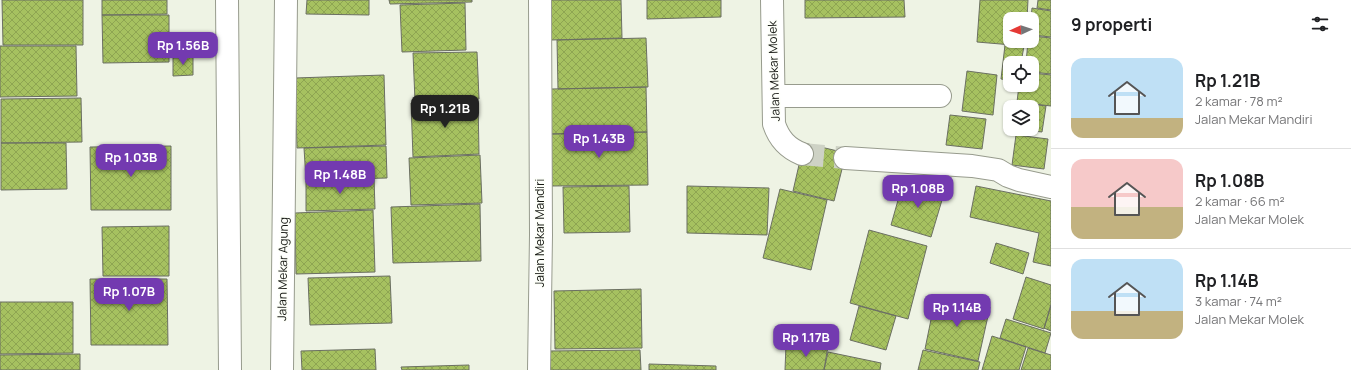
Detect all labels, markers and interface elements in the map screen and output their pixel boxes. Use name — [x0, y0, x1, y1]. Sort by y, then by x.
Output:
north arrow — [1003, 12, 1039, 48]
map controls — [1003, 12, 1039, 136]
text: 9 properti — [1071, 13, 1152, 36]
icon: filters — [1309, 13, 1331, 35]
street label: Jalan Mekar Molek — [763, 19, 784, 122]
pin: Rp 1.56B — [142, 32, 224, 66]
text: Rp 1.56B — [157, 36, 209, 54]
button: locate — [1003, 56, 1039, 92]
text: Rp 1.21B — [1195, 69, 1260, 92]
icon: home — [1103, 74, 1151, 122]
text: 2 kamar · 78 m² — [1195, 92, 1283, 110]
pin: Rp 1.21B — [404, 95, 486, 129]
text: Rp 1.21B — [420, 99, 470, 117]
button: layers — [1003, 100, 1039, 136]
text: Jalan Mekar Mandiri — [1195, 110, 1313, 128]
pin: Rp 1.43B — [558, 125, 640, 159]
text: Rp 1.43B — [573, 129, 625, 147]
pin: Rp 1.03B — [90, 144, 172, 178]
text: Rp 1.03B — [105, 148, 157, 166]
pin: Rp 1.48B — [299, 161, 381, 195]
text: Rp 1.48B — [314, 165, 366, 183]
text: Rp 1.08B — [1195, 169, 1264, 192]
pin: Rp 1.08B — [877, 175, 959, 209]
icon: home — [1103, 175, 1151, 223]
street label: Jalan Mekar Mandiri — [531, 179, 548, 287]
text: Rp 1.08B — [891, 179, 945, 197]
text: 2 kamar · 66 m² — [1195, 192, 1285, 210]
text: Jalan Mekar Molek — [1195, 210, 1304, 228]
street label: Jalan Mekar Agung — [273, 217, 292, 321]
text: Rp 1.14B — [1195, 269, 1259, 292]
icon: home — [1103, 275, 1151, 323]
pin: Rp 1.07B — [88, 278, 170, 312]
text: Rp 1.07B — [103, 282, 155, 300]
text: 3 kamar · 74 m² — [1195, 292, 1282, 310]
pin: Rp 1.14B — [916, 294, 998, 328]
text: Rp 1.14B — [933, 298, 981, 316]
text: Jalan Mekar Molek — [1195, 310, 1304, 328]
pin: Rp 1.17B — [765, 324, 847, 358]
text: Rp 1.17B — [782, 328, 830, 346]

